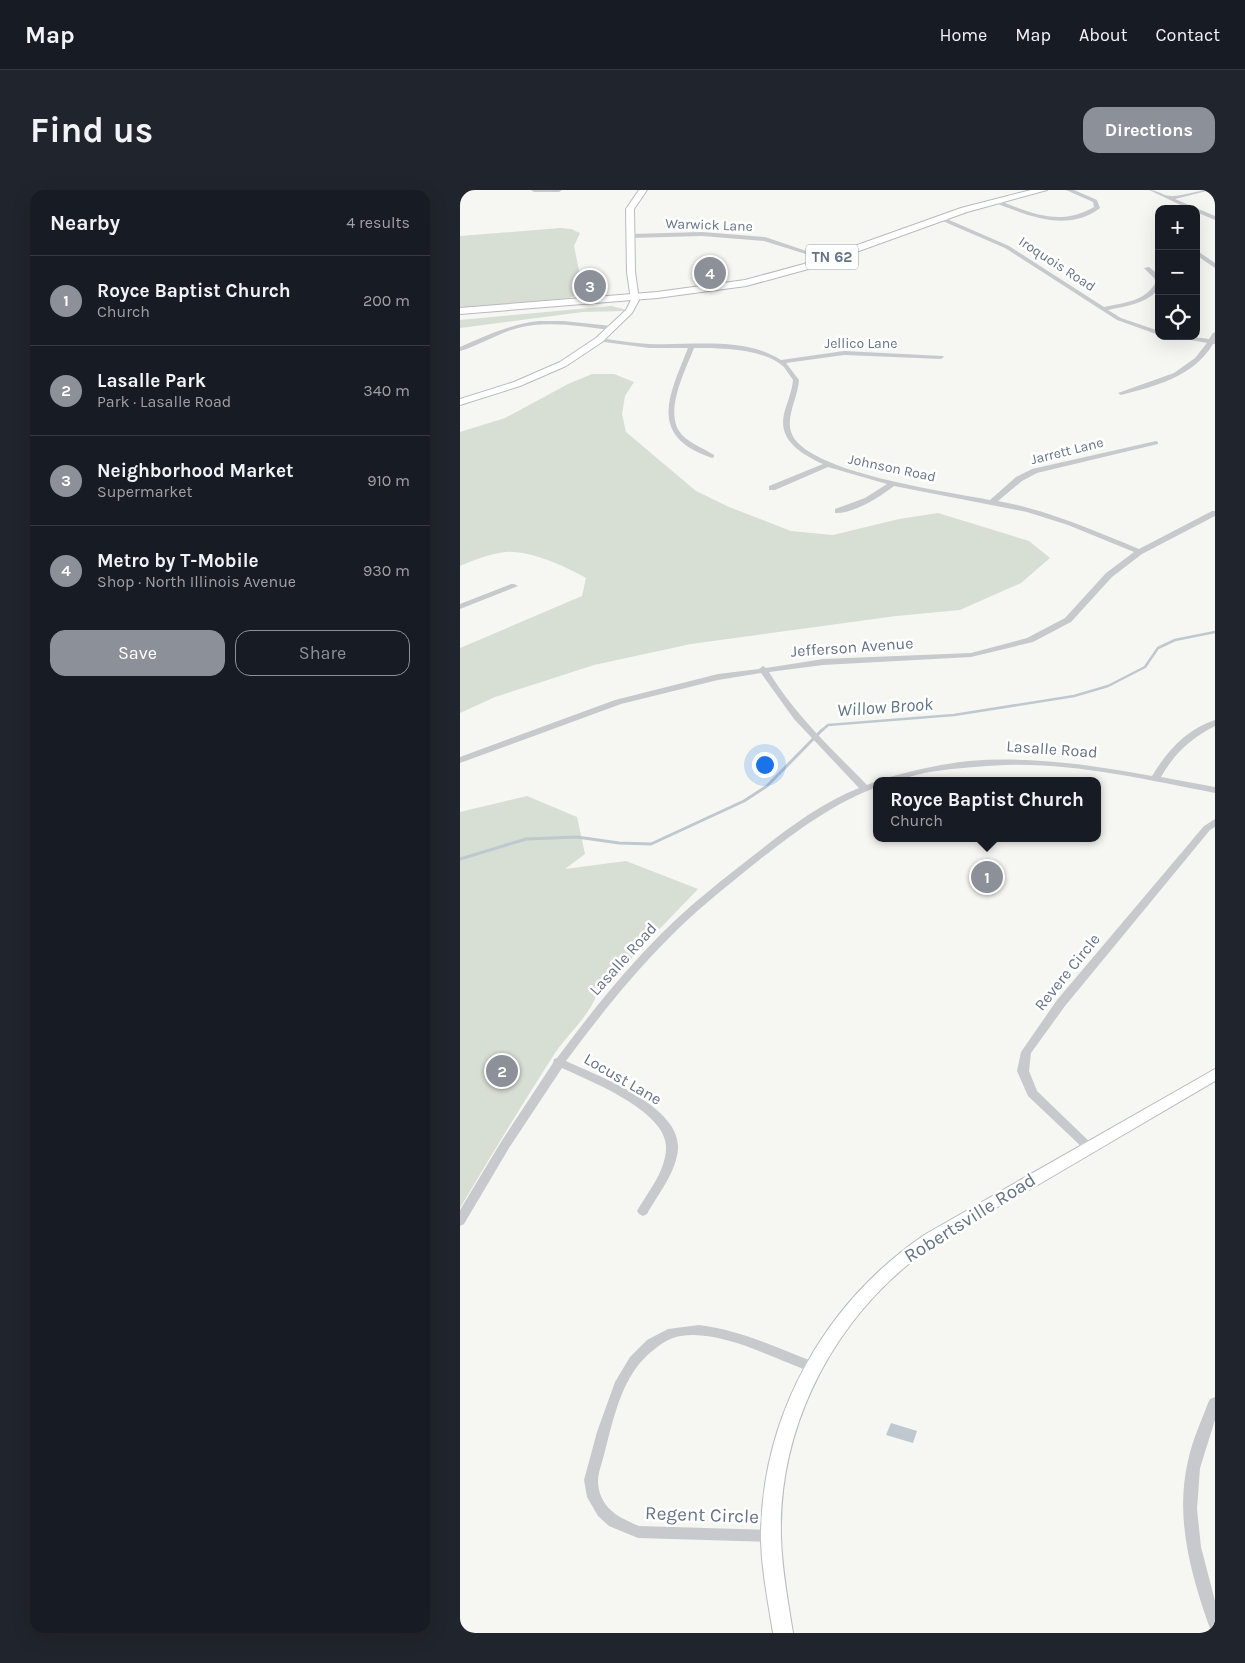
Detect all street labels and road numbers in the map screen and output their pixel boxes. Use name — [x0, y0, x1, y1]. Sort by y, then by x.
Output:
street label: Warwick Lane — [665, 215, 753, 235]
street label: Iroquois Road — [1015, 233, 1099, 295]
road number: TN 62 — [806, 244, 858, 270]
street label: Jellico Lane — [825, 335, 897, 352]
street label: Jarrett Lane — [1029, 434, 1105, 468]
street label: Johnson Road — [847, 450, 937, 486]
street label: Jefferson Avenue — [790, 633, 914, 661]
street label: Lasalle Road — [1006, 736, 1098, 762]
street label: Lasalle Road — [585, 919, 661, 999]
street label: Revere Circle — [1030, 930, 1104, 1014]
street label: Locust Lane — [581, 1049, 665, 1109]
street label: Robertsville Road — [900, 1169, 1040, 1267]
street label: Regent Circle — [645, 1502, 759, 1528]

